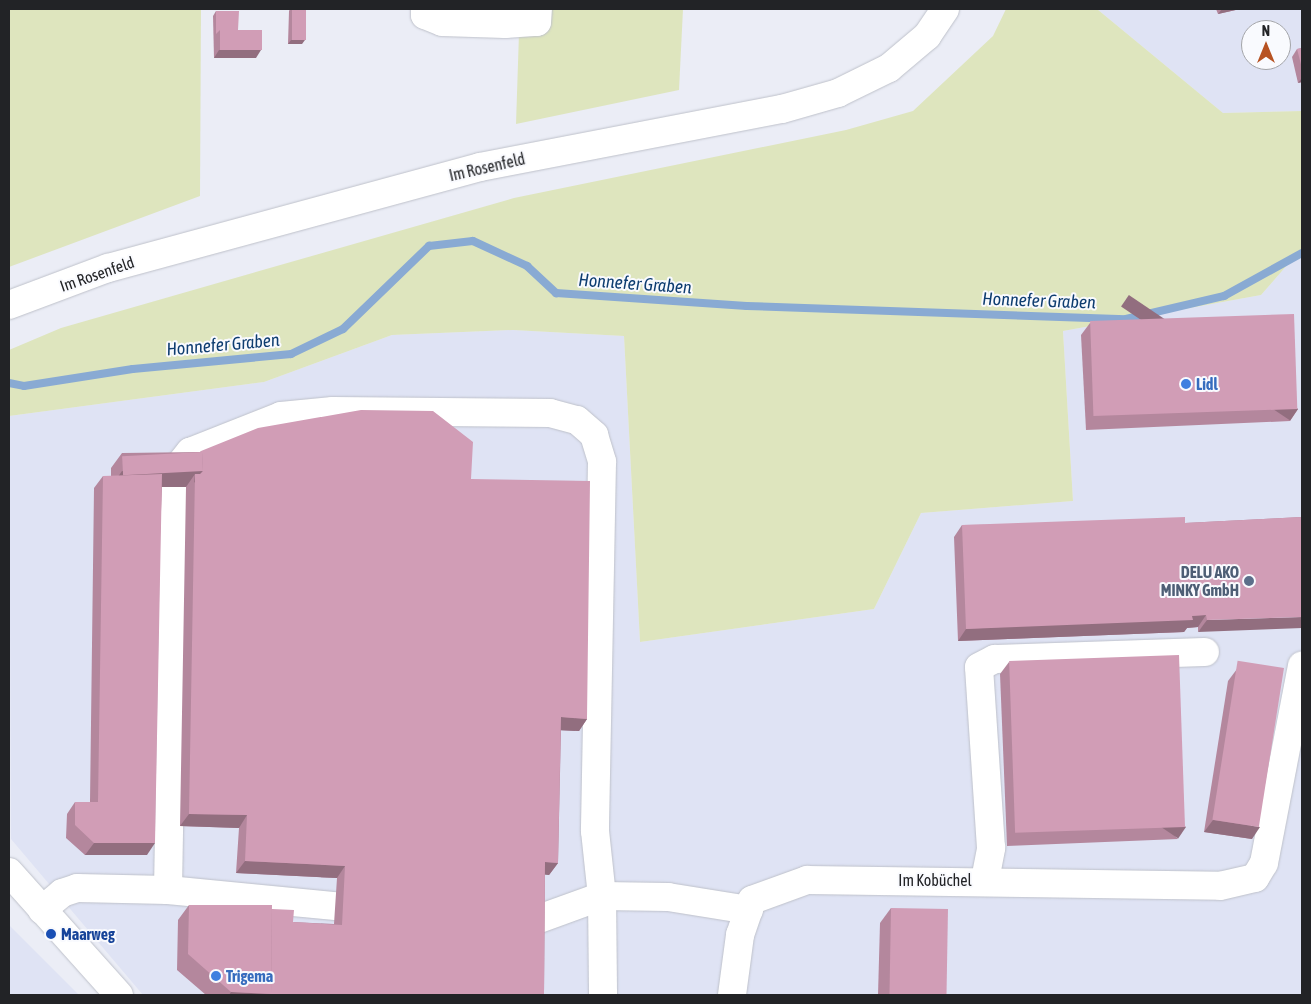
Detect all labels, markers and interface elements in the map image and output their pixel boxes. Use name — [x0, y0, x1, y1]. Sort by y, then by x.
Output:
north arrow — [1241, 20, 1291, 70]
text: N — [1262, 23, 1270, 39]
street label: Im Rosenfeld — [447, 149, 527, 185]
street label: Im Rosenfeld — [57, 252, 137, 296]
water label: Honnefer Graben — [578, 269, 692, 299]
water label: Honnefer Graben — [982, 288, 1096, 314]
water label: Honnefer Graben — [165, 329, 281, 361]
place label: Lidl — [1196, 374, 1218, 394]
marker: Lidl — [1180, 378, 1192, 390]
place label: DELU AKO MINKY GmbH — [1161, 562, 1239, 600]
marker: DELU AKO MINKY GmbH — [1243, 575, 1255, 587]
street label: Im Kobüchel — [898, 870, 972, 890]
place label: Maarweg — [61, 924, 115, 944]
marker: Maarweg — [45, 928, 57, 940]
place label: Trigema — [226, 966, 273, 986]
marker: Trigema — [210, 970, 222, 982]

